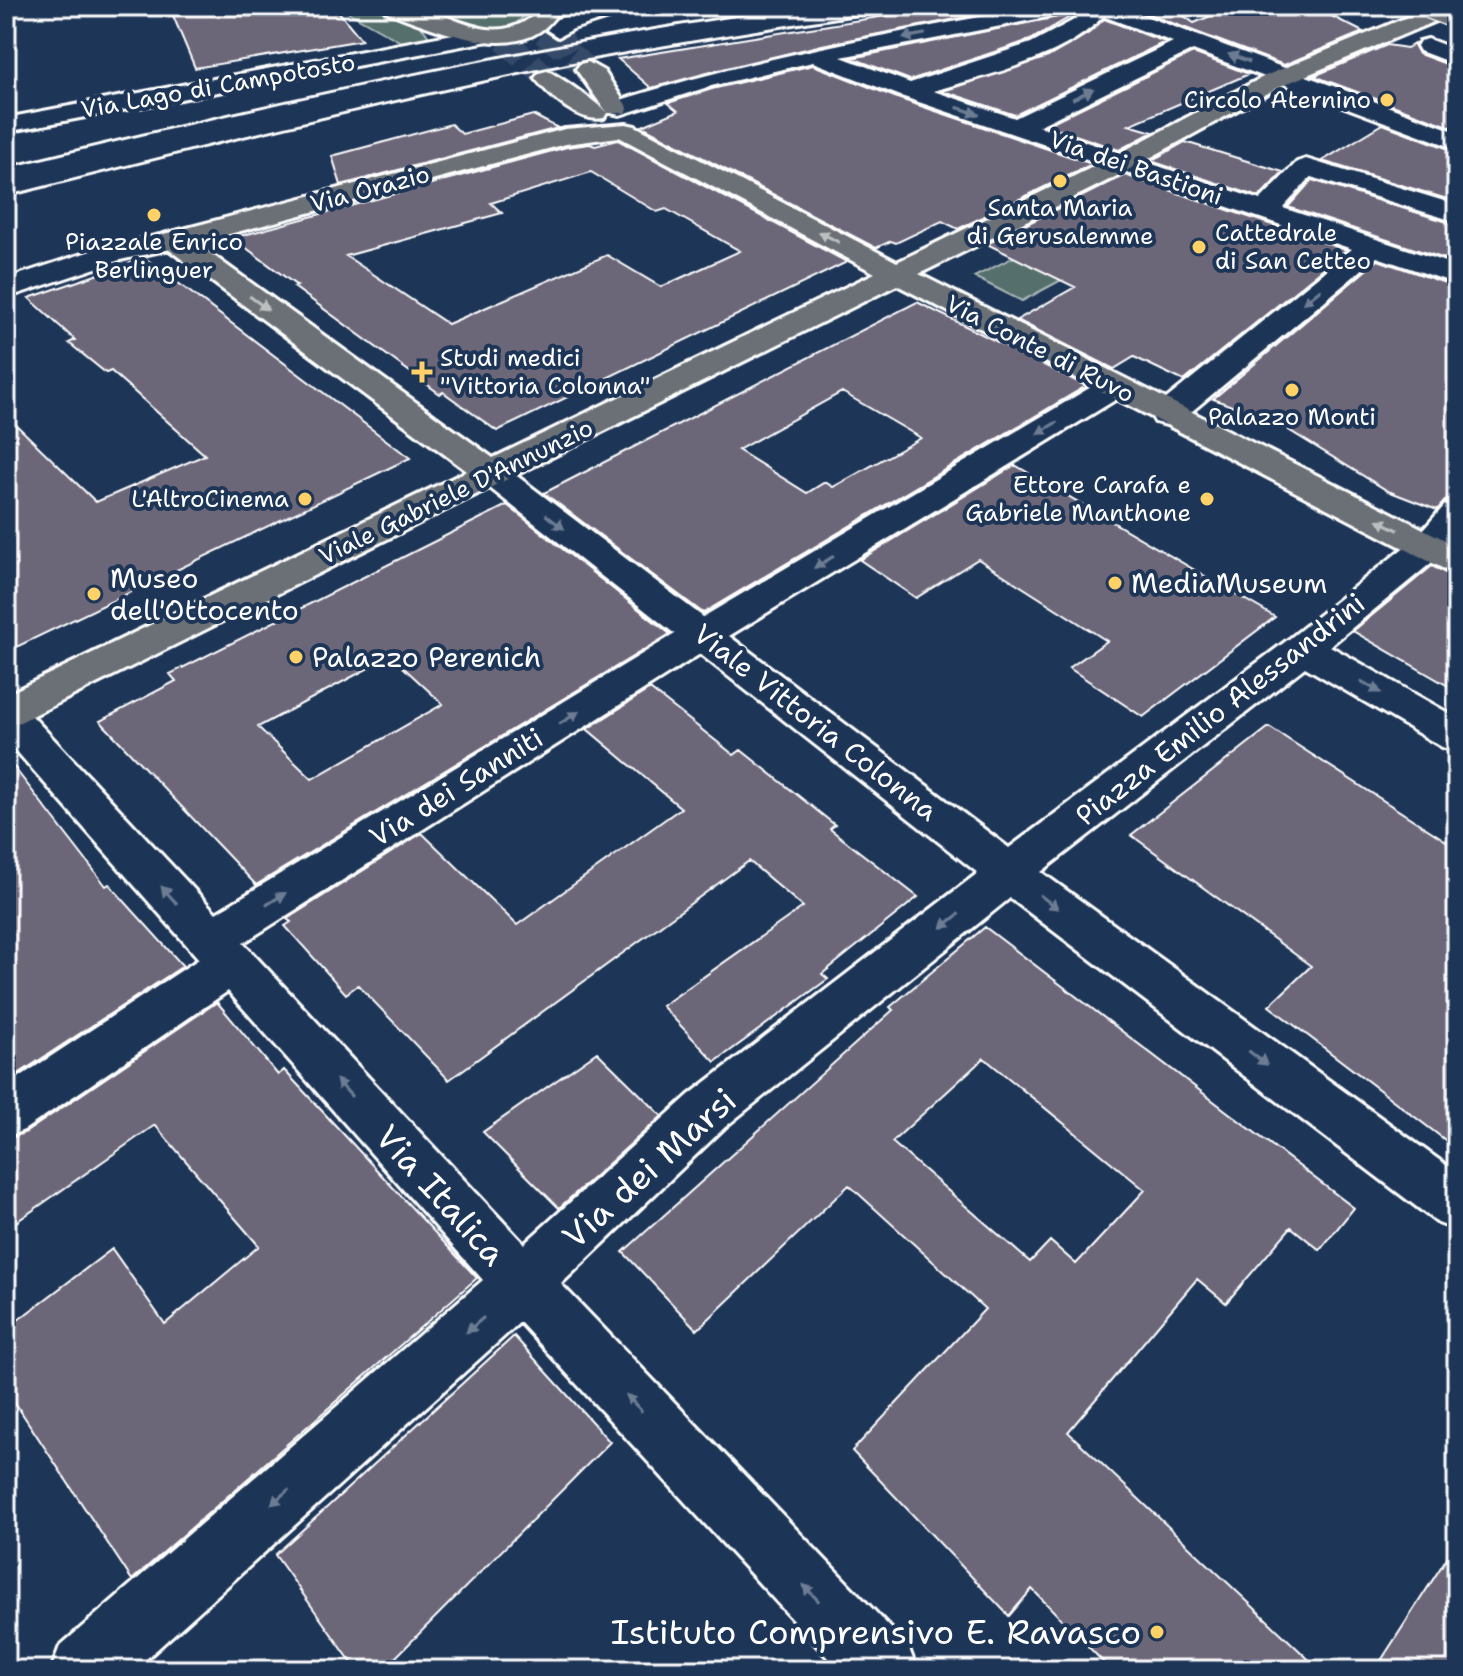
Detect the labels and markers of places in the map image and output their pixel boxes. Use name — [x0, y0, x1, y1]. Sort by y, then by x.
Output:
place label: Circolo Aternino — [1184, 84, 1371, 116]
marker: Circolo Aternino — [1378, 91, 1396, 109]
marker: Santa Maria di Gerusalemme — [1051, 172, 1069, 190]
place label: Santa Maria di Gerusalemme — [966, 192, 1154, 252]
marker: Piazzale Enrico Berlinguer — [145, 206, 163, 224]
place label: Cattedrale di San Cetteo — [1215, 217, 1371, 277]
place label: Piazzale Enrico Berlinguer — [65, 226, 243, 286]
marker: Cattedrale di San Cetteo — [1190, 238, 1208, 256]
place label: Studi medici "Vittoria Colonna" — [440, 342, 651, 402]
marker: Studi medici "Vittoria Colonna" — [411, 361, 433, 383]
marker: Palazzo Monti — [1283, 381, 1301, 399]
place label: Palazzo Monti — [1208, 401, 1376, 433]
place label: Ettore Carafa e Gabriele Manthone — [965, 469, 1191, 529]
place label: L'AltroCinema — [131, 483, 289, 515]
marker: L'AltroCinema — [296, 490, 314, 508]
marker: Ettore Carafa e Gabriele Manthone — [1198, 490, 1216, 508]
place label: Museo dell'Ottocento — [110, 559, 299, 629]
place label: MediaMuseum — [1131, 564, 1327, 602]
marker: MediaMuseum — [1106, 574, 1124, 592]
marker: Museo dell'Ottocento — [85, 585, 103, 603]
place label: Palazzo Perenich — [312, 638, 541, 676]
marker: Palazzo Perenich — [287, 648, 305, 666]
place label: Istituto Comprensivo E. Ravasco — [611, 1609, 1141, 1655]
marker: Istituto Comprensivo E. Ravasco — [1148, 1623, 1166, 1641]

